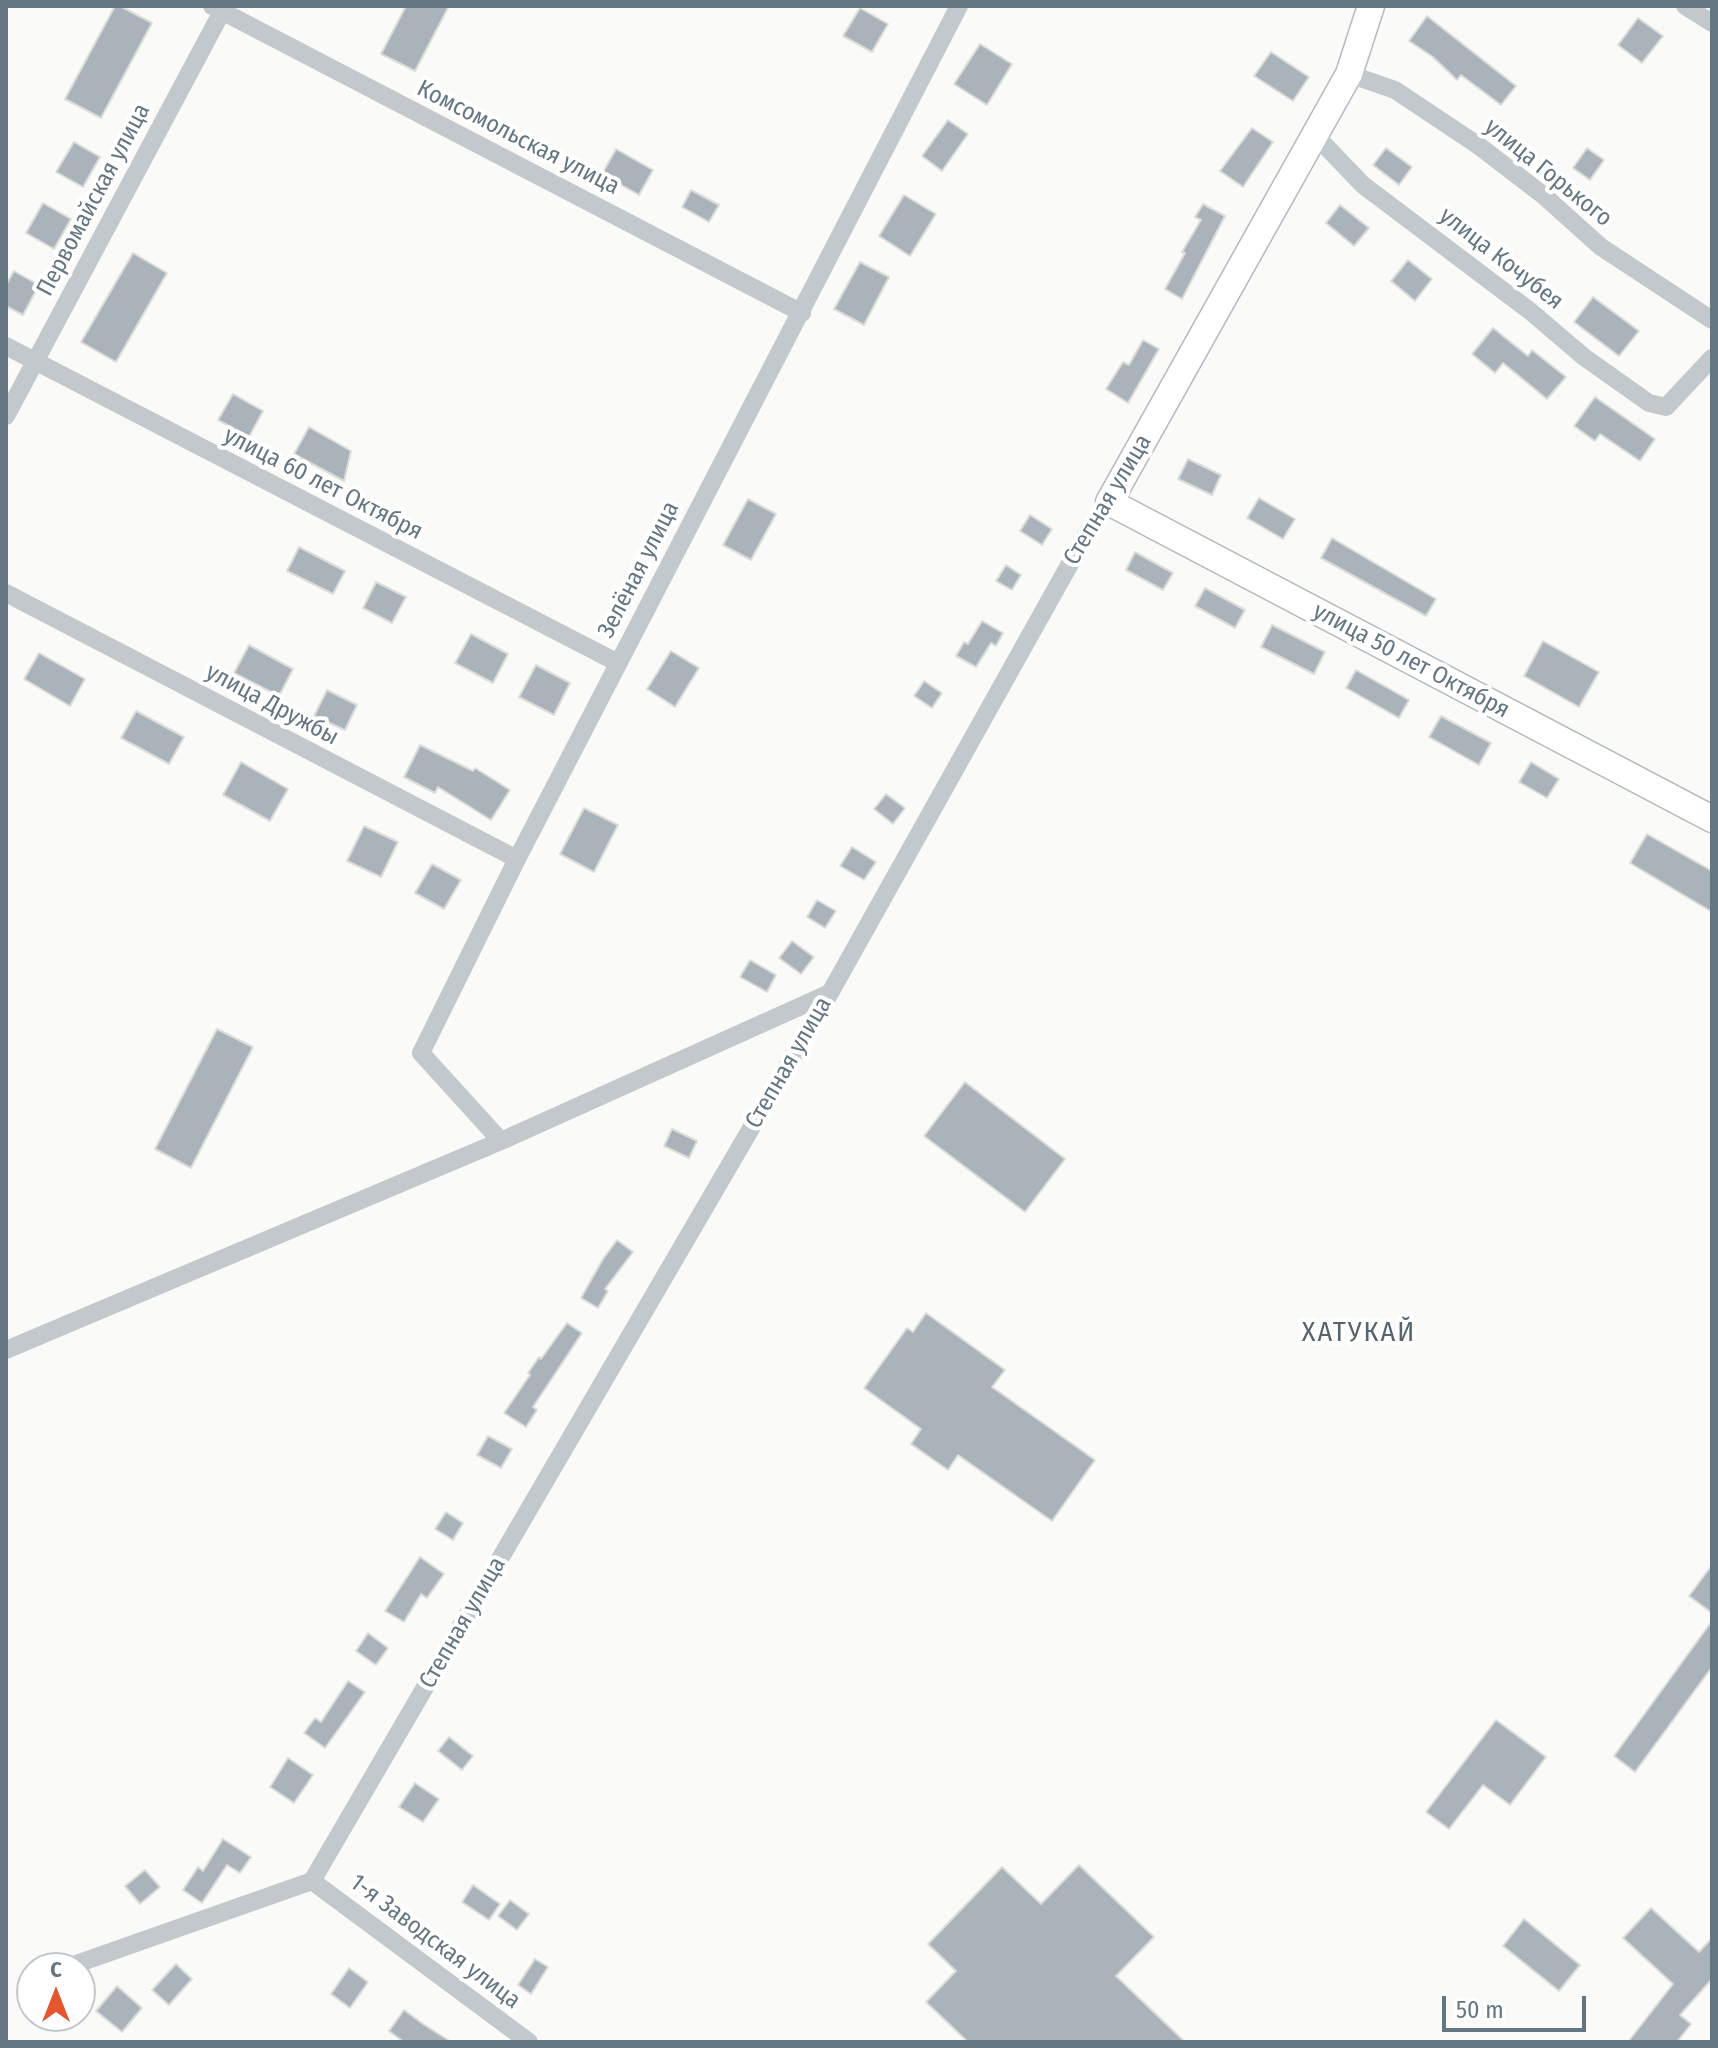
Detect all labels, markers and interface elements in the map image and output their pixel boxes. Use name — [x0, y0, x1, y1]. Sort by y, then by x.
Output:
street label: Комсомольская улица — [412, 75, 624, 201]
street label: Первомайская улица — [31, 99, 157, 301]
street label: улица Горького — [1478, 113, 1618, 233]
street label: улица Кочубея — [1433, 202, 1569, 316]
street label: улица 60 лет Октября — [219, 421, 427, 547]
street label: Степная улица — [1058, 430, 1158, 570]
street label: Зелёная улица — [592, 497, 686, 643]
street label: улица 50 лет Октября — [1308, 597, 1514, 725]
street label: улица Дружбы — [201, 658, 343, 752]
street label: Степная улица — [740, 992, 838, 1134]
district label: ХАТУКАЙ — [1302, 1316, 1416, 1350]
street label: Степная улица — [414, 1552, 512, 1694]
street label: 1-я Заводская улица — [344, 1869, 526, 2015]
north arrow — [16, 1952, 96, 2032]
text: С — [50, 1956, 62, 1983]
scale bar — [1446, 1980, 1590, 2030]
text: 50 m — [1456, 1996, 1504, 2024]

